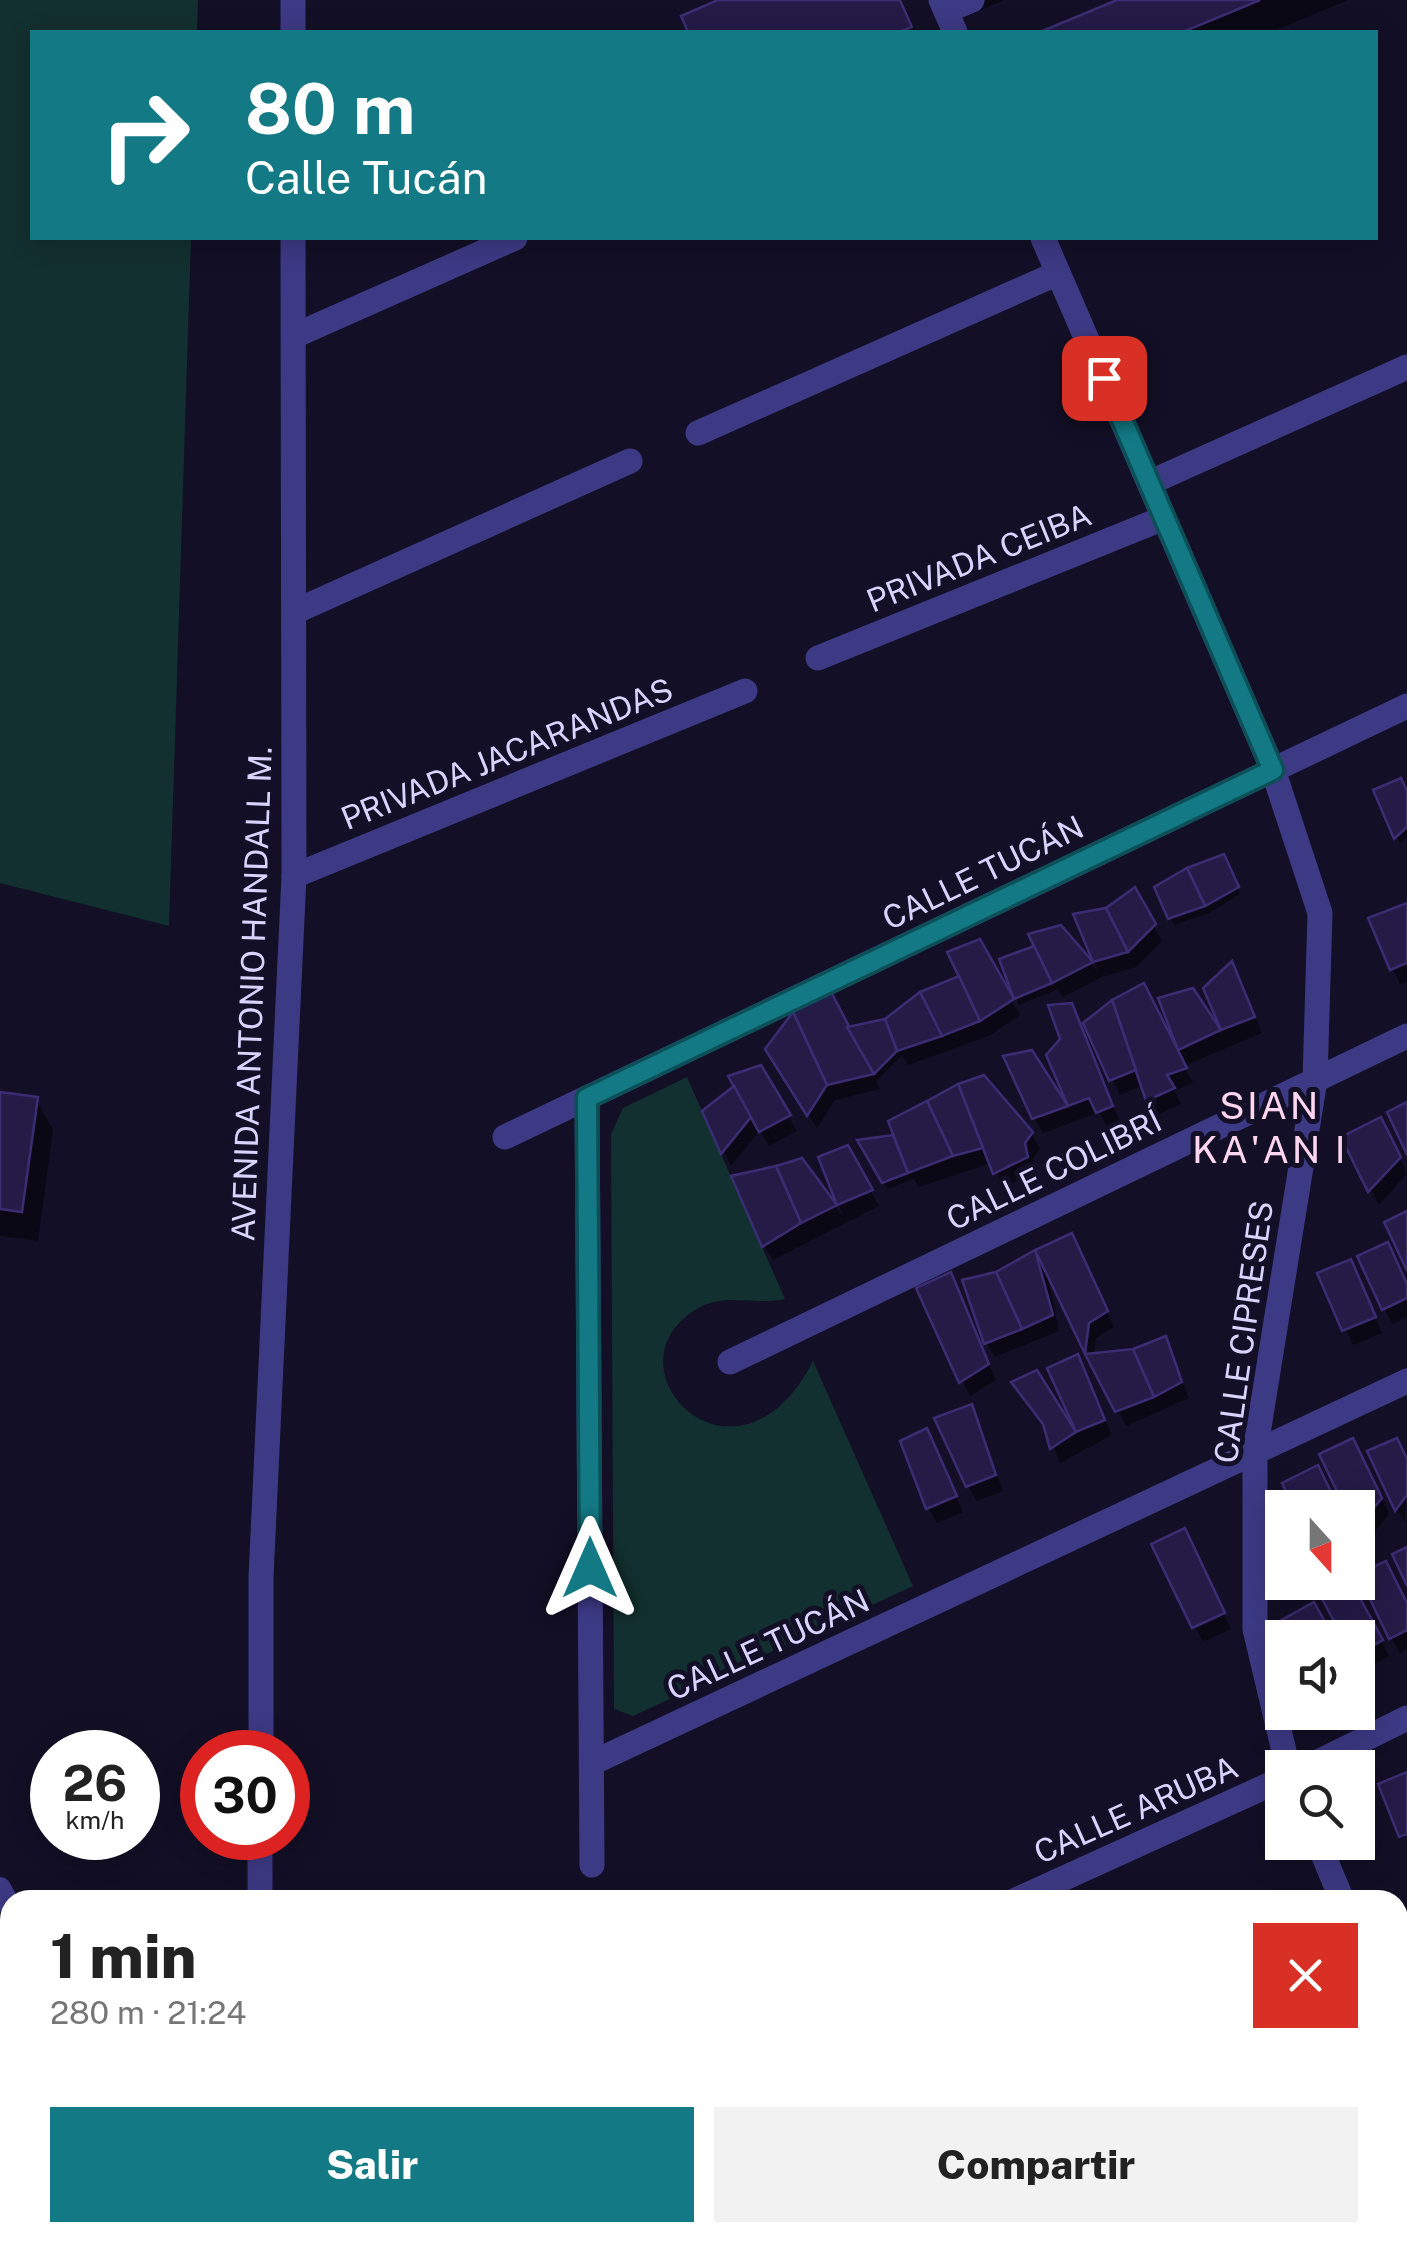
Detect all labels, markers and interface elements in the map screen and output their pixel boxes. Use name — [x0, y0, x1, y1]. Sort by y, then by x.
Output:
text: 80 m — [245, 67, 415, 150]
icon: right — [80, 70, 210, 200]
text: Calle Tucán — [245, 151, 487, 204]
pin — [1062, 336, 1147, 421]
icon: arrive — [1077, 351, 1132, 406]
street label: PRIVADA CEIBA — [861, 496, 1096, 619]
street label: PRIVADA JACARANDAS — [336, 670, 678, 837]
street label: AVENIDA ANTONIO HANDALL M. — [224, 746, 279, 1242]
street label: CALLE TUCÁN — [876, 808, 1089, 937]
district label: SIAN KA'AN I — [1192, 1083, 1348, 1172]
street label: CALLE COLIBRÍ — [940, 1101, 1168, 1238]
street label: CALLE CIPRESES — [1207, 1198, 1280, 1466]
north arrow — [1265, 1490, 1375, 1600]
map controls — [1265, 1490, 1375, 1860]
position arrow — [538, 1516, 642, 1620]
street label: CALLE TUCÁN — [661, 1582, 875, 1708]
button: sound — [1265, 1620, 1375, 1730]
speed limit sign: 30 — [180, 1730, 310, 1860]
street label: CALLE ARUBA — [1028, 1748, 1243, 1871]
button: search — [1265, 1750, 1375, 1860]
text: 26 — [63, 1753, 127, 1812]
text: km/h — [66, 1805, 124, 1835]
text: 1 min — [50, 1921, 197, 1992]
button: close — [1253, 1923, 1358, 2028]
text: 280 m · 21:24 — [50, 1994, 246, 2031]
button: Salir — [50, 2107, 694, 2222]
button: Compartir — [714, 2107, 1358, 2222]

